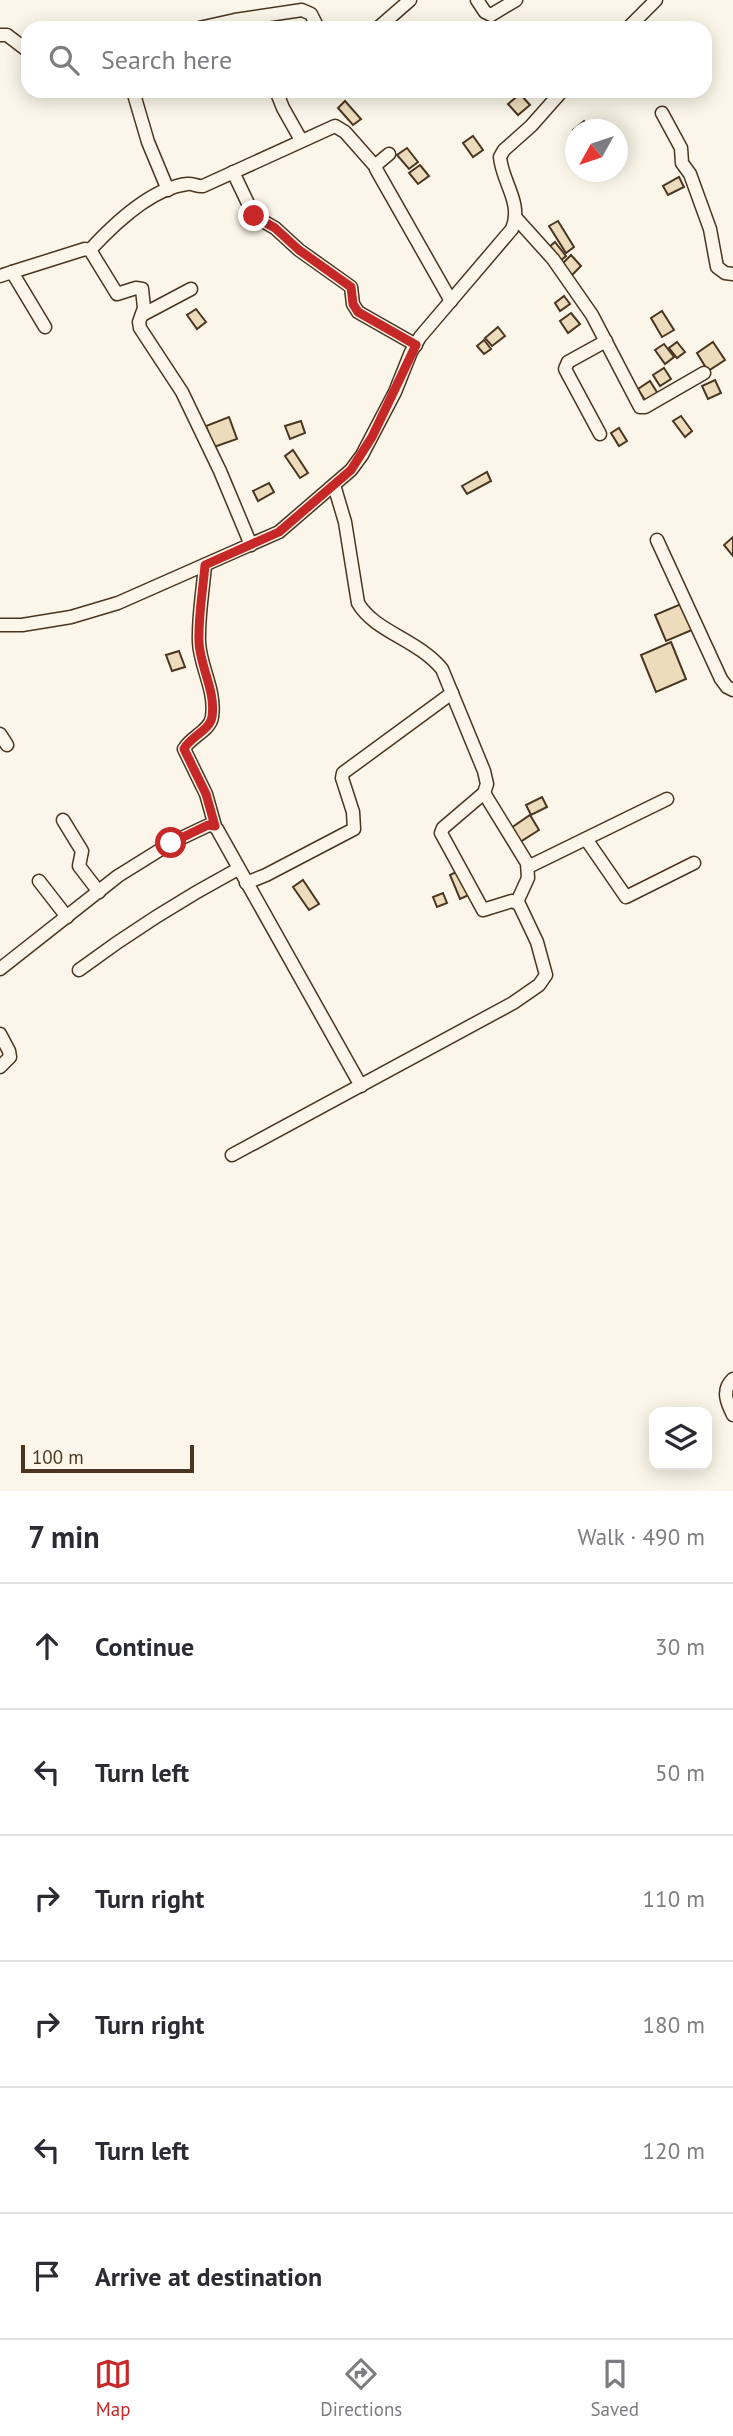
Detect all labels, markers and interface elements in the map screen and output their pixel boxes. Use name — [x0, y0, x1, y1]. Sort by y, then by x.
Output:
search box — [21, 21, 712, 98]
icon: search — [45, 41, 83, 79]
text: Search here — [101, 43, 232, 76]
north arrow — [565, 119, 628, 182]
route end — [238, 200, 269, 231]
route start — [155, 827, 186, 858]
map controls — [649, 1407, 712, 1470]
button: layers — [649, 1407, 712, 1470]
scale bar — [21, 1442, 194, 1474]
text: 100 m — [32, 1445, 84, 1469]
text: 7 min — [28, 1517, 100, 1556]
text: Walk · 490 m — [578, 1522, 705, 1551]
icon: ahead — [28, 1627, 66, 1665]
text: Continue — [95, 1630, 194, 1663]
text: 30 m — [655, 1632, 705, 1661]
icon: left — [28, 1753, 66, 1791]
text: Turn left — [95, 1756, 189, 1789]
text: 50 m — [655, 1758, 705, 1787]
icon: right — [28, 1879, 66, 1917]
text: Turn right — [95, 1882, 204, 1915]
text: 110 m — [643, 1884, 705, 1913]
icon: right — [28, 2005, 66, 2043]
text: Turn right — [95, 2008, 204, 2041]
text: 180 m — [643, 2010, 705, 2039]
icon: left — [28, 2131, 66, 2169]
text: Turn left — [95, 2134, 189, 2167]
text: 120 m — [643, 2136, 705, 2165]
icon: arrive — [28, 2257, 66, 2295]
text: Arrive at destination — [95, 2260, 322, 2293]
tab: Map — [94, 2355, 132, 2421]
tab: Directions — [320, 2355, 402, 2421]
tab: Saved — [591, 2355, 639, 2421]

